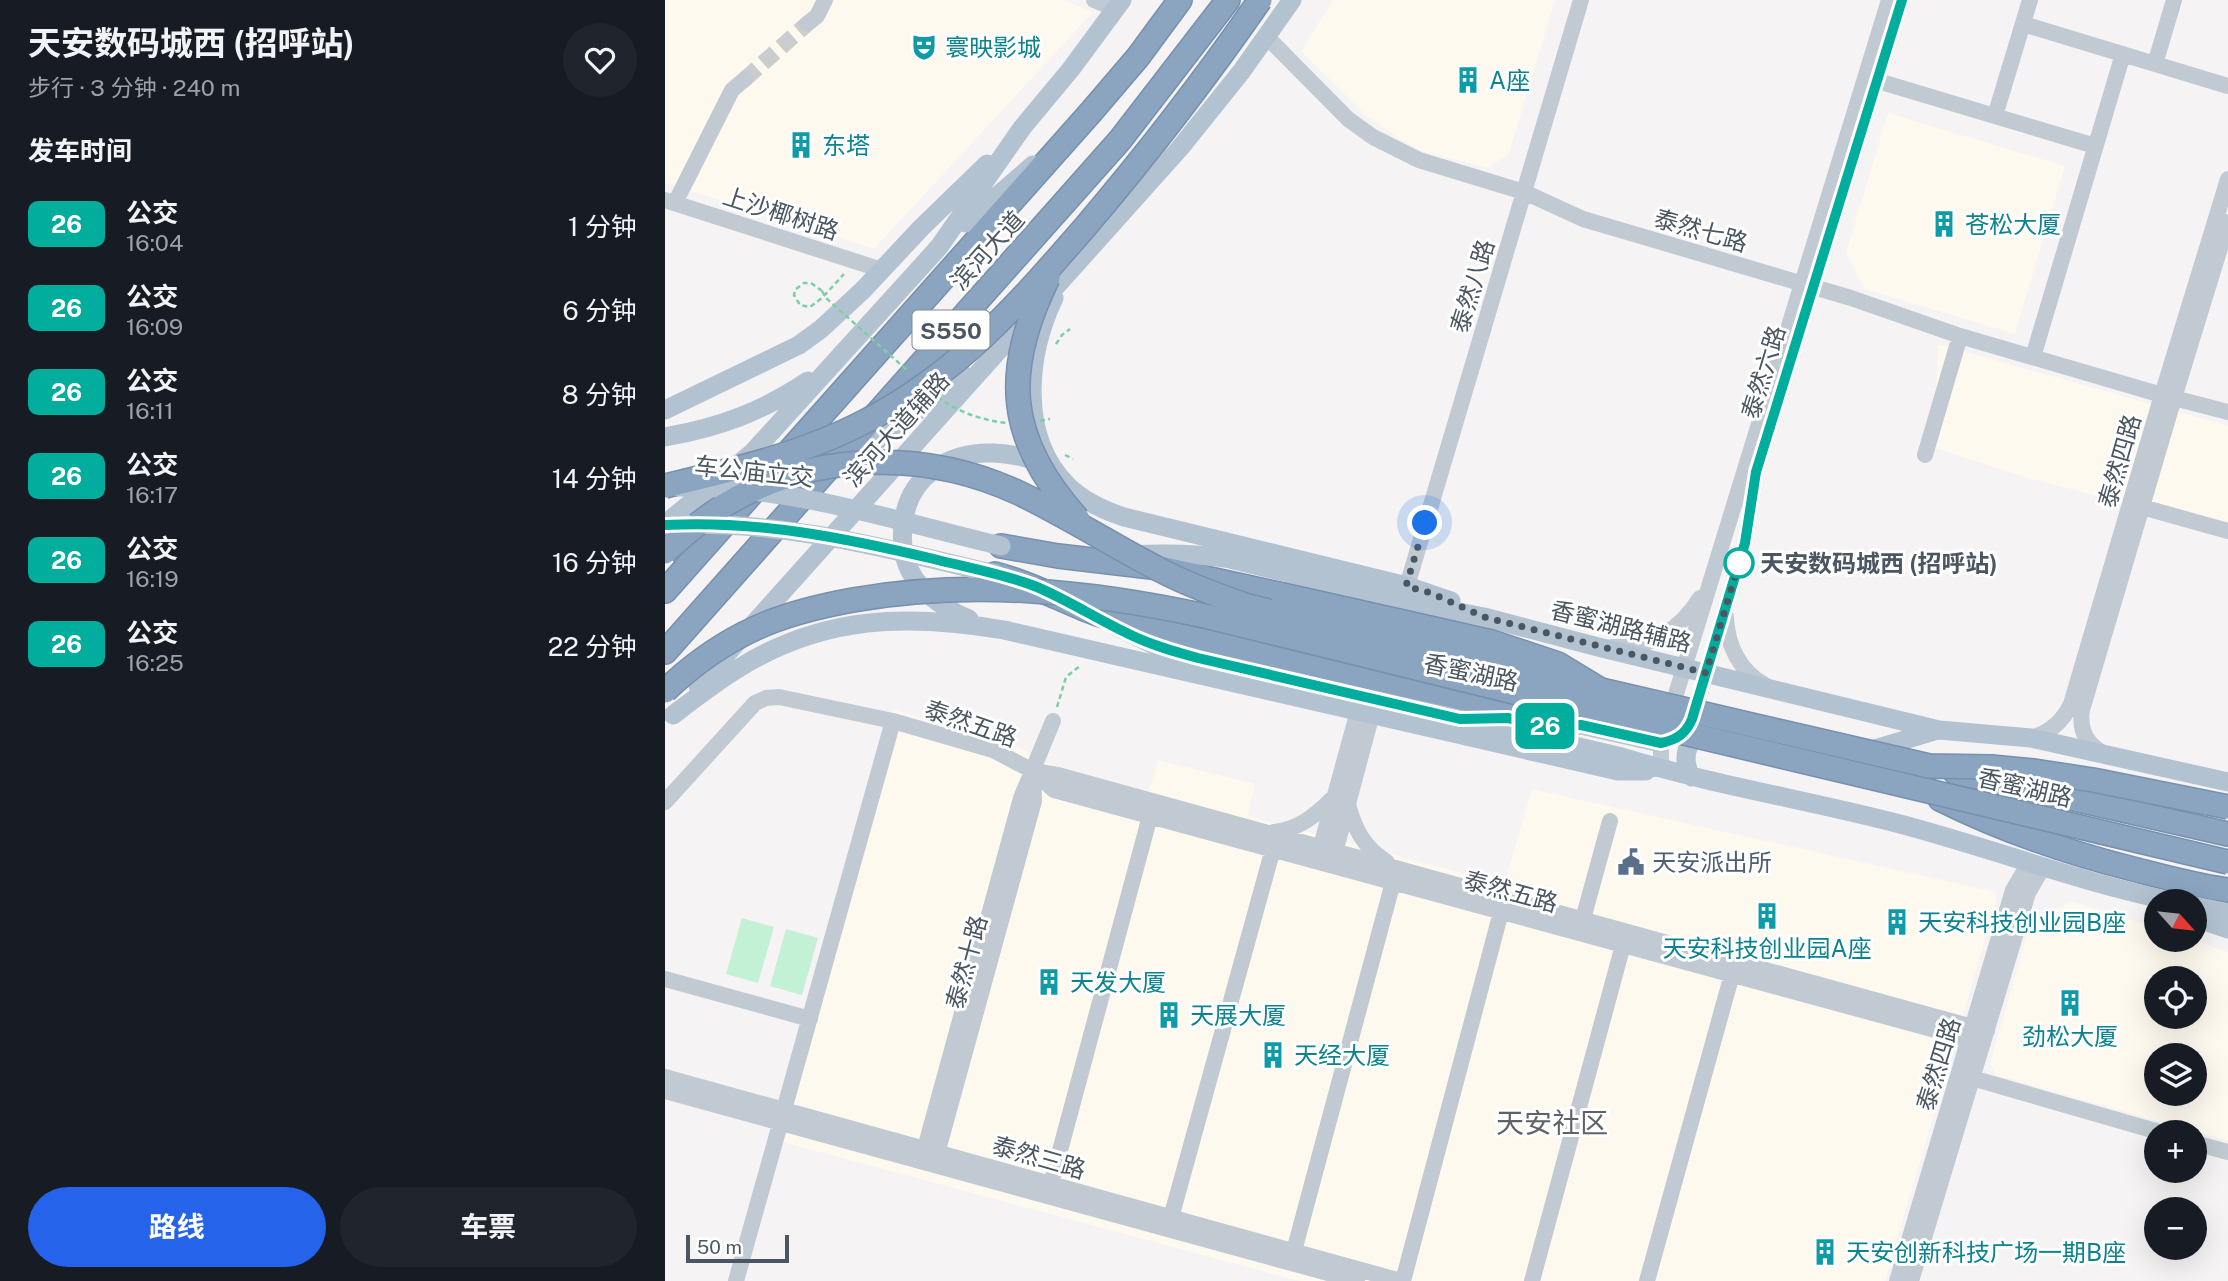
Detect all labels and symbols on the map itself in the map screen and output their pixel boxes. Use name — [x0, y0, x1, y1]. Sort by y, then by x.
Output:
theatre icon: 寰映影城 — [909, 32, 939, 62]
place label: 寰映影城 — [945, 33, 1041, 61]
building icon: A座 — [1453, 65, 1483, 95]
place label: A座 — [1489, 66, 1530, 94]
building icon: 东塔 — [786, 130, 816, 160]
place label: 东塔 — [822, 131, 870, 159]
street label: 上沙椰树路 — [720, 181, 842, 245]
street label: 泰然七路 — [1651, 203, 1751, 257]
street label: 滨河大道 — [944, 205, 1030, 295]
building icon: 苍松大厦 — [1929, 209, 1959, 239]
place label: 苍松大厦 — [1965, 210, 2061, 238]
street label: 泰然八路 — [1445, 236, 1499, 336]
road number: S550 — [912, 310, 989, 350]
street label: 泰然六路 — [1736, 322, 1790, 422]
street label: 滨河大道辅路 — [837, 366, 955, 492]
street label: 泰然四路 — [2092, 411, 2146, 511]
street label: 车公庙立交 — [693, 451, 815, 491]
your location — [1407, 505, 1442, 540]
marker: 天安数码城西 (招呼站) — [1724, 548, 1754, 578]
place label: 天安数码城西 (招呼站) — [1760, 549, 1997, 577]
street label: 香蜜湖路辅路 — [1548, 595, 1694, 657]
street label: 香蜜湖路 — [1421, 648, 1521, 696]
street label: 泰然五路 — [921, 694, 1021, 752]
line badge: 26 — [1513, 703, 1577, 749]
street label: 香蜜湖路 — [1975, 763, 2075, 811]
public building icon: 天安派出所 — [1616, 847, 1646, 877]
place label: 天安派出所 — [1652, 848, 1772, 876]
street label: 泰然五路 — [1461, 865, 1561, 917]
north arrow — [2144, 889, 2207, 952]
building icon: 天安科技创业园A座 — [1752, 901, 1782, 931]
building icon: 天安科技创业园B座 — [1882, 907, 1912, 937]
place label: 天安科技创业园B座 — [1918, 908, 2126, 936]
street label: 泰然十路 — [940, 912, 992, 1012]
place label: 天安科技创业园A座 — [1662, 934, 1872, 962]
building icon: 天发大厦 — [1034, 967, 1064, 997]
place label: 天发大厦 — [1070, 968, 1166, 996]
building icon: 劲松大厦 — [2055, 988, 2085, 1018]
building icon: 天展大厦 — [1154, 1000, 1184, 1030]
place label: 天展大厦 — [1190, 1001, 1286, 1029]
street label: 泰然四路 — [1911, 1014, 1965, 1114]
place label: 劲松大厦 — [2022, 1022, 2118, 1050]
building icon: 天经大厦 — [1258, 1040, 1288, 1070]
place label: 天经大厦 — [1294, 1041, 1390, 1069]
district label: 天安社区 — [1496, 1106, 1608, 1139]
street label: 泰然三路 — [989, 1130, 1089, 1184]
scale bar — [686, 1232, 789, 1264]
building icon: 天安创新科技广场一期B座 — [1810, 1237, 1840, 1267]
place label: 天安创新科技广场一期B座 — [1846, 1238, 2126, 1266]

